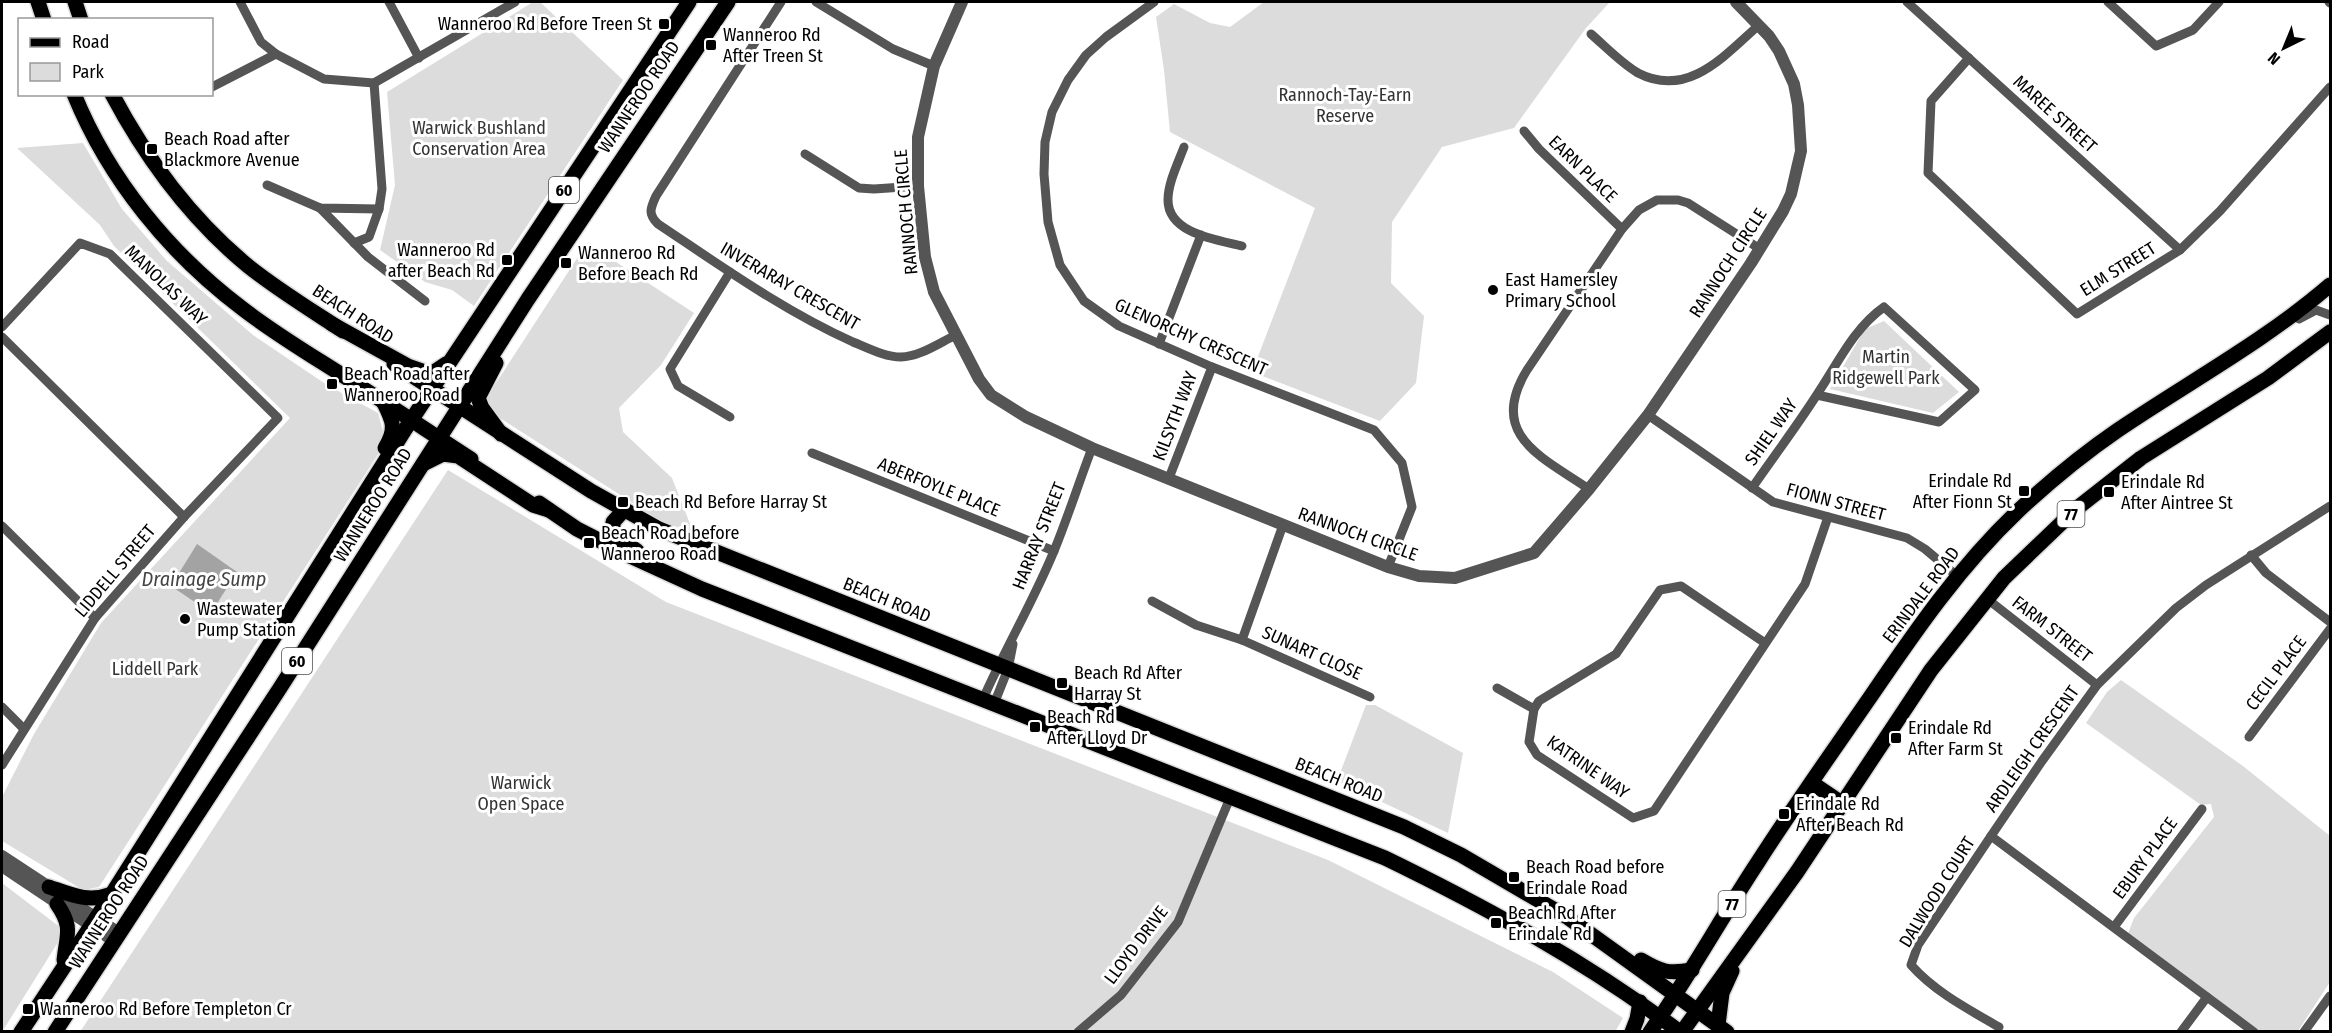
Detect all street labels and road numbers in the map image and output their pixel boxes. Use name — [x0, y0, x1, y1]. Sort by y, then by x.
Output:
street label: WANNEROO ROAD — [593, 37, 685, 157]
street label: MAREE STREET — [2009, 71, 2102, 158]
street label: EARN PLACE — [1544, 131, 1622, 207]
street label: RANNOCH CIRCLE — [890, 148, 922, 276]
road number: 60 — [549, 177, 579, 203]
street label: RANNOCH CIRCLE — [1685, 204, 1771, 322]
street label: INVERARAY CRESCENT — [716, 237, 864, 335]
street label: ELM STREET — [2076, 237, 2160, 301]
street label: MANOLAS WAY — [120, 240, 212, 330]
street label: BEACH ROAD — [308, 280, 398, 348]
street label: GLENORCHY CRESCENT — [1111, 293, 1271, 381]
street label: KILSYTH WAY — [1148, 368, 1202, 464]
street label: SHIEL WAY — [1740, 394, 1802, 470]
street label: WANNEROO ROAD — [329, 444, 417, 566]
street label: ABERFOYLE PLACE — [875, 452, 1003, 522]
street label: FIONN STREET — [1784, 478, 1889, 526]
street label: HARRAY STREET — [1008, 479, 1071, 593]
road number: 77 — [2058, 501, 2084, 527]
street label: RANNOCH CIRCLE — [1295, 502, 1421, 566]
street label: LIDDELL STREET — [70, 520, 161, 622]
street label: ERINDALE ROAD — [1878, 542, 1964, 648]
street label: BEACH ROAD — [840, 572, 934, 628]
street label: FARM STREET — [2008, 591, 2097, 667]
street label: SUNART CLOSE — [1259, 621, 1365, 685]
street label: CECIL PLACE — [2241, 631, 2311, 715]
road number: 60 — [282, 648, 312, 674]
street label: ARDLEIGH CRESCENT — [1980, 681, 2084, 816]
street label: KATRINE WAY — [1543, 731, 1633, 803]
street label: BEACH ROAD — [1292, 752, 1386, 808]
street label: EBURY PLACE — [2108, 813, 2182, 903]
street label: DALWOOD COURT — [1894, 832, 1980, 951]
street label: WANNEROO ROAD — [64, 851, 154, 973]
road number: 77 — [1718, 891, 1746, 917]
street label: LLOYD DRIVE — [1099, 902, 1173, 988]

